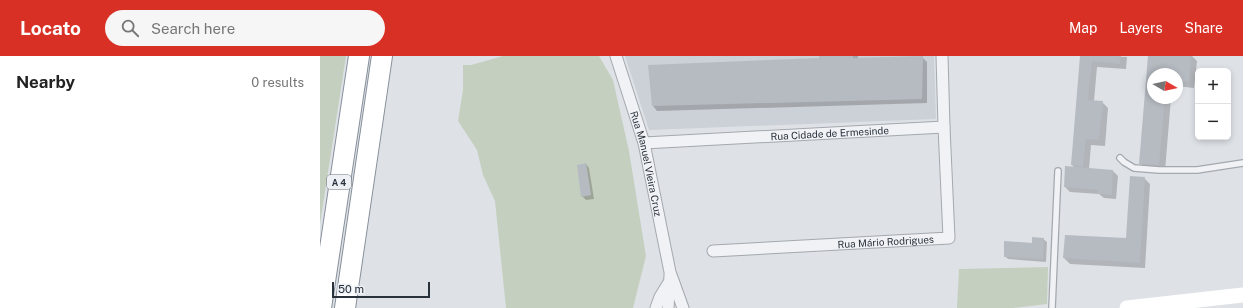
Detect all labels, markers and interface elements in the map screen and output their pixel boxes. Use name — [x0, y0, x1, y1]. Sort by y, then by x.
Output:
search box — [105, 10, 385, 46]
text: Locato — [20, 17, 81, 39]
icon: search — [119, 17, 141, 39]
text: Search here — [151, 20, 235, 37]
text: Map — [1069, 20, 1097, 36]
text: Layers — [1119, 20, 1163, 36]
text: Share — [1185, 20, 1223, 36]
north arrow — [1147, 68, 1183, 104]
map controls — [1195, 68, 1231, 140]
button: + — [1195, 68, 1231, 104]
text: Nearby — [16, 72, 75, 92]
text: 0 results — [251, 75, 304, 90]
button: − — [1195, 104, 1231, 140]
street label: Rua Manuel Vieira Cruz — [628, 109, 665, 217]
street label: Rua Cidade de Ermesinde — [770, 124, 890, 142]
road number: A 4 — [327, 175, 351, 189]
street label: Rua Mário Rodrigues — [837, 233, 934, 250]
scale bar — [332, 280, 430, 299]
text: 50 m — [338, 283, 364, 295]

